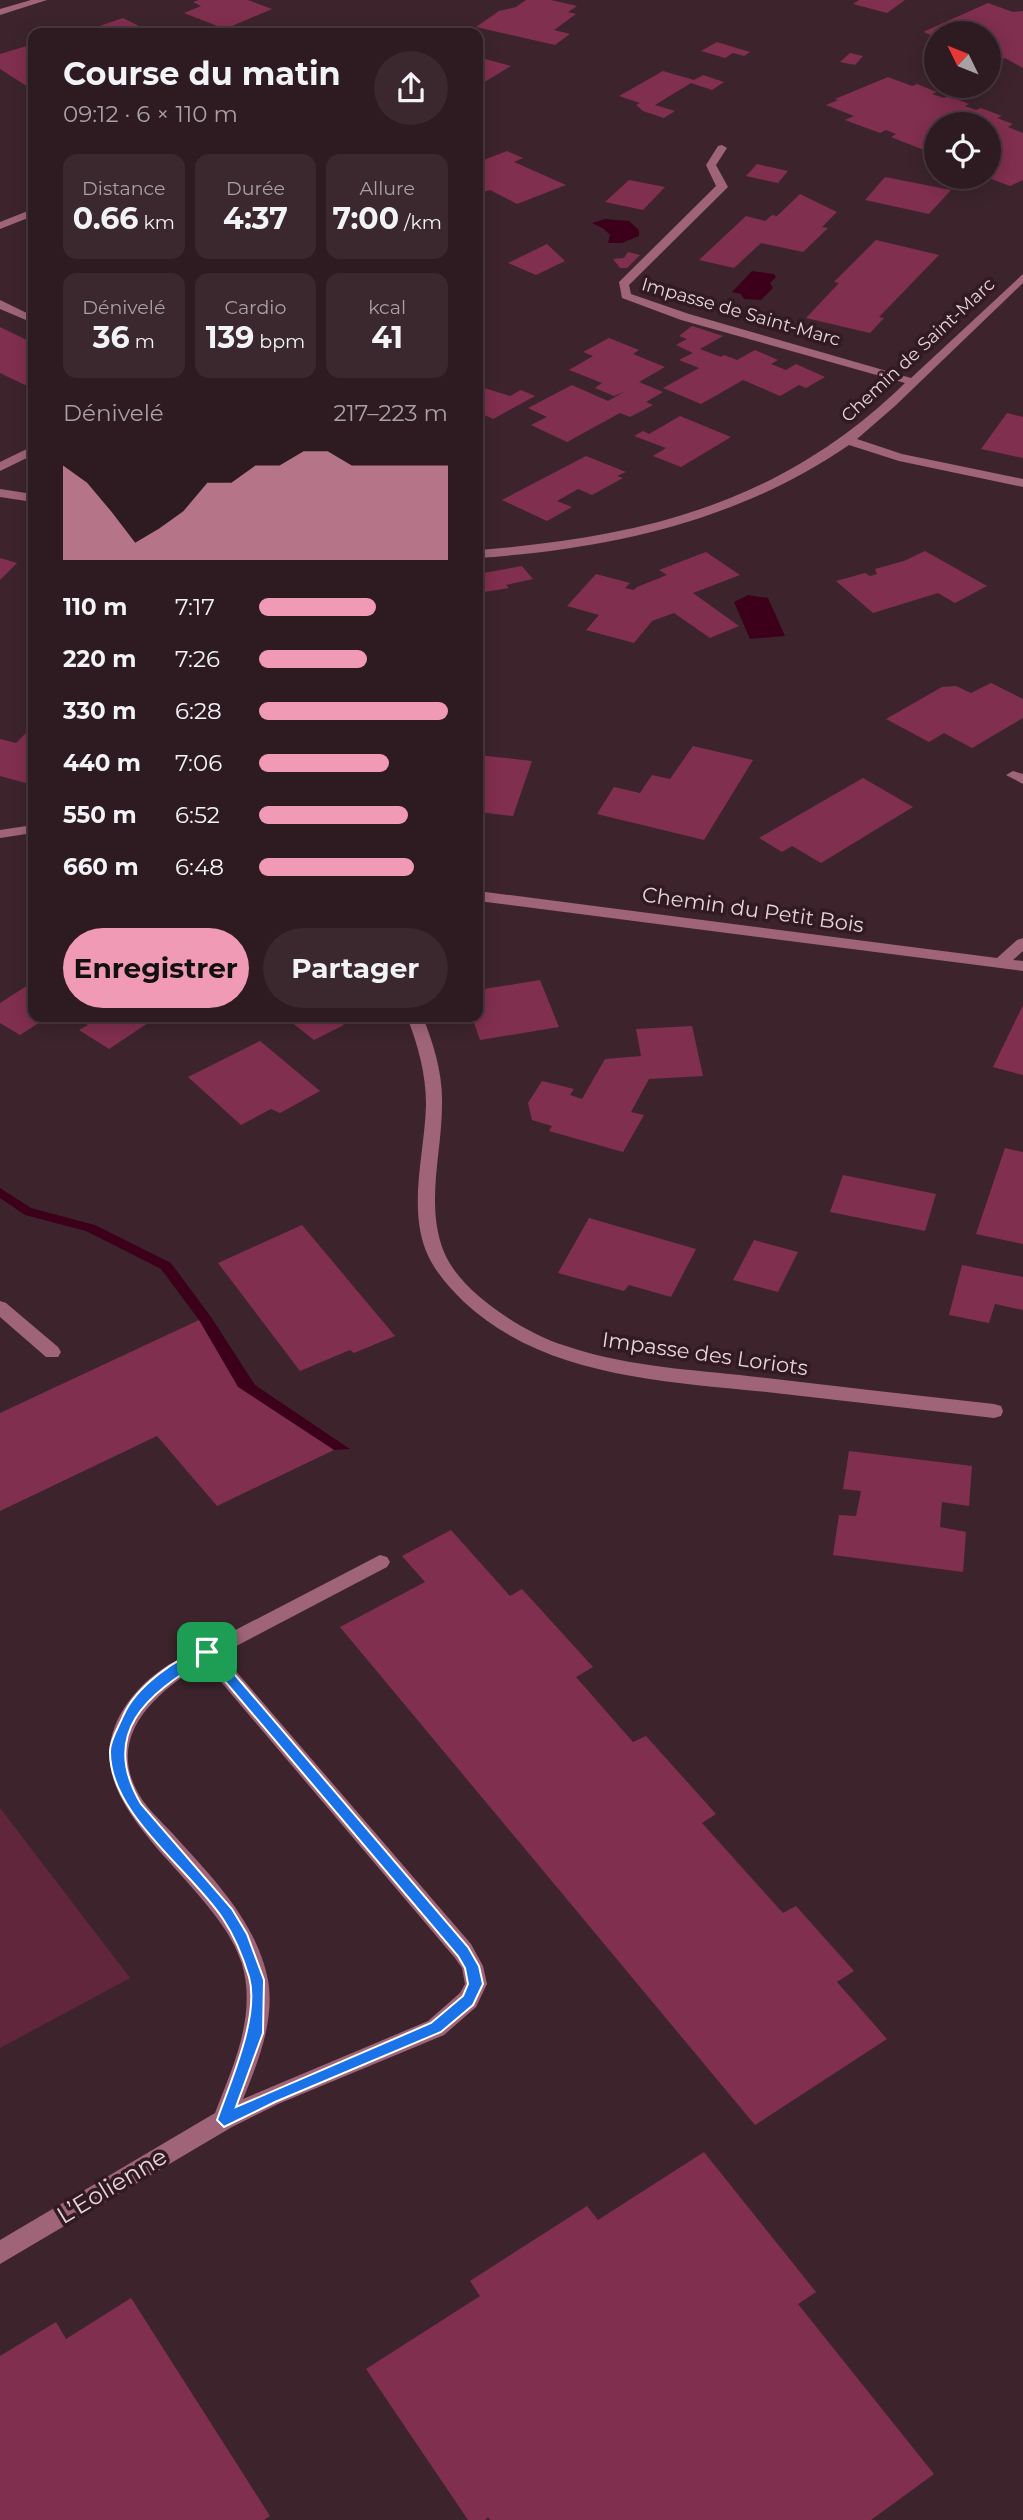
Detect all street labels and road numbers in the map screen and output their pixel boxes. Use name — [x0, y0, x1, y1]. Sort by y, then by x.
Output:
street label: Impasse de Saint-Marc — [639, 273, 843, 351]
street label: Chemin de Saint-Marc — [837, 273, 999, 427]
street label: Chemin du Petit Bois — [641, 882, 866, 937]
street label: Impasse des Loriots — [600, 1327, 810, 1380]
street label: L’Eolienne — [51, 2141, 172, 2230]

